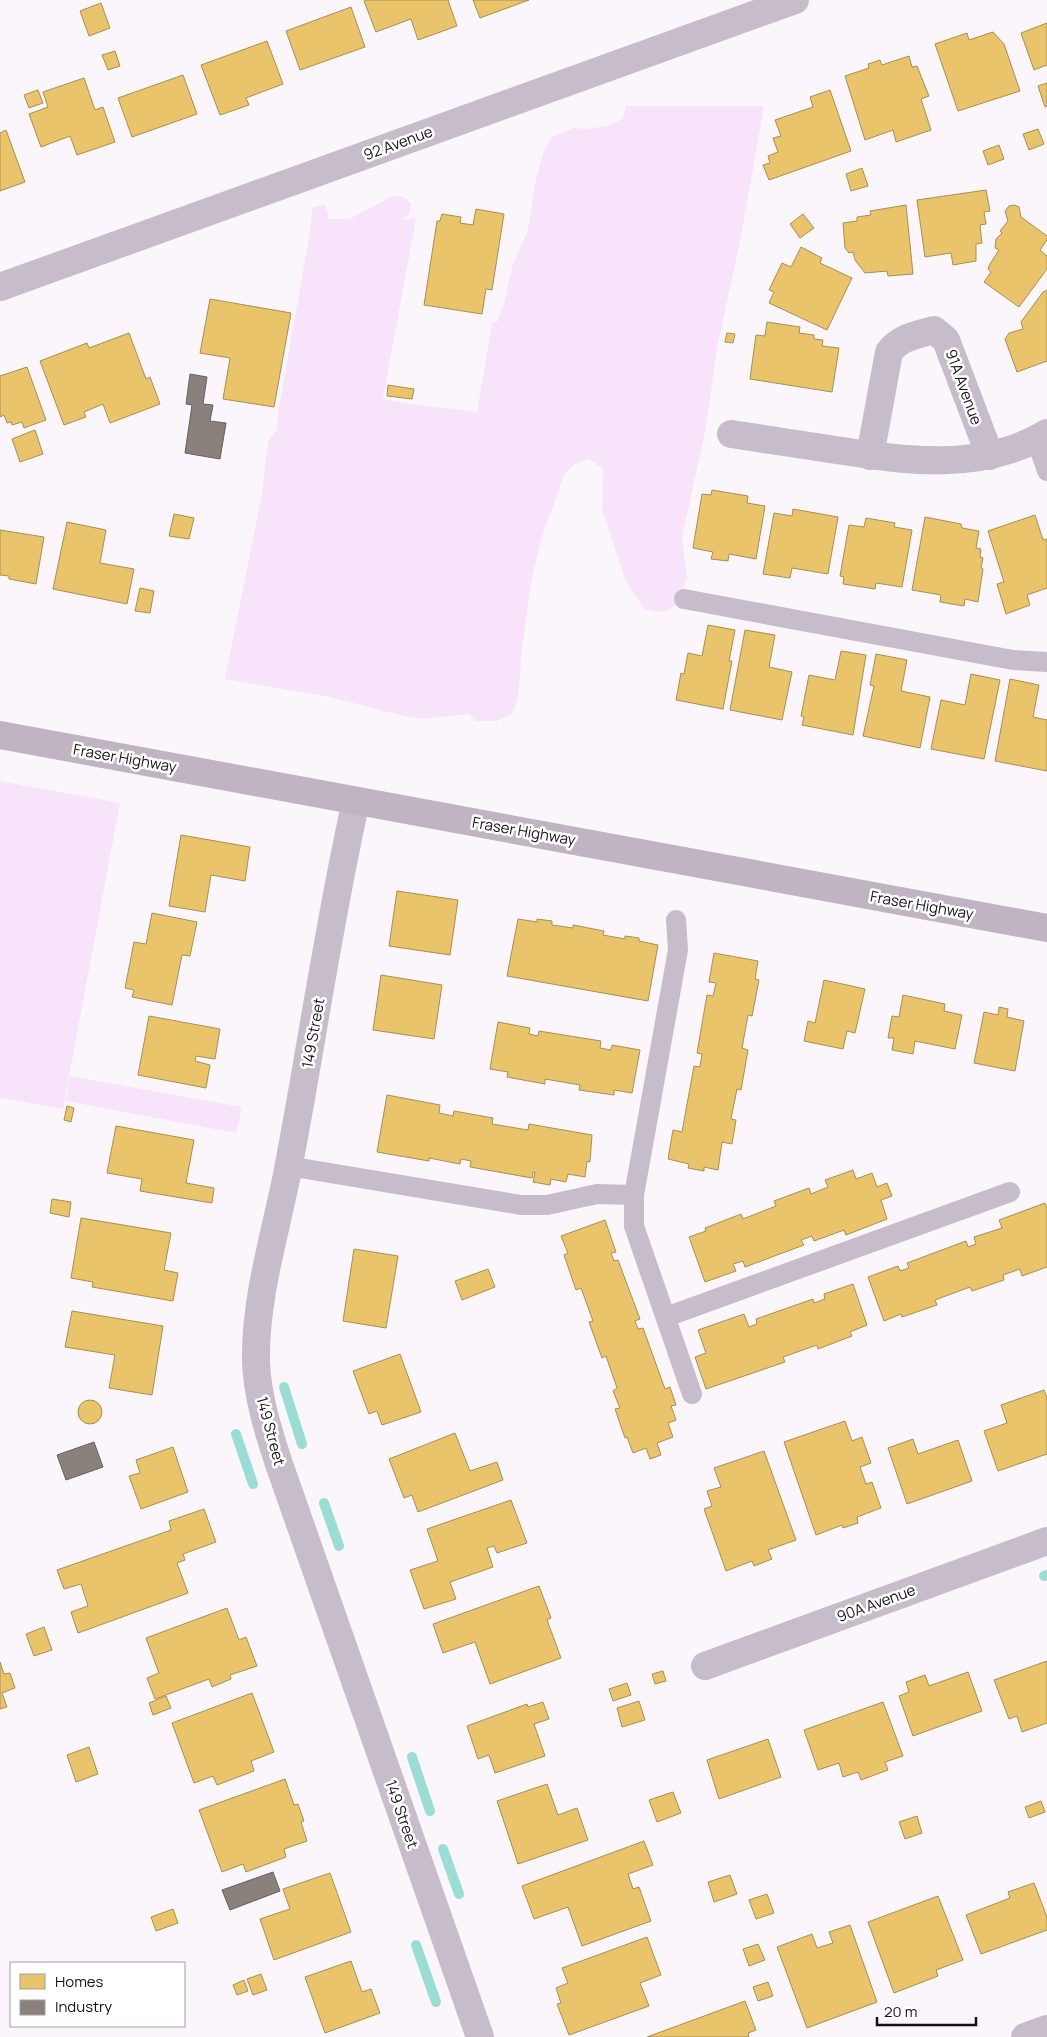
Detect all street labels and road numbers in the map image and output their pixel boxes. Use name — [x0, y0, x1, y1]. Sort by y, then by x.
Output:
street label: 92 Avenue — [360, 121, 436, 165]
street label: 91A Avenue — [941, 346, 987, 428]
street label: Fraser Highway — [72, 739, 178, 777]
street label: Fraser Highway — [471, 812, 577, 850]
street label: Fraser Highway — [869, 886, 975, 924]
street label: 149 Street — [297, 996, 329, 1070]
street label: 149 Street — [252, 1394, 290, 1468]
street label: 90A Avenue — [834, 1579, 918, 1627]
street label: 149 Street — [381, 1777, 423, 1851]

